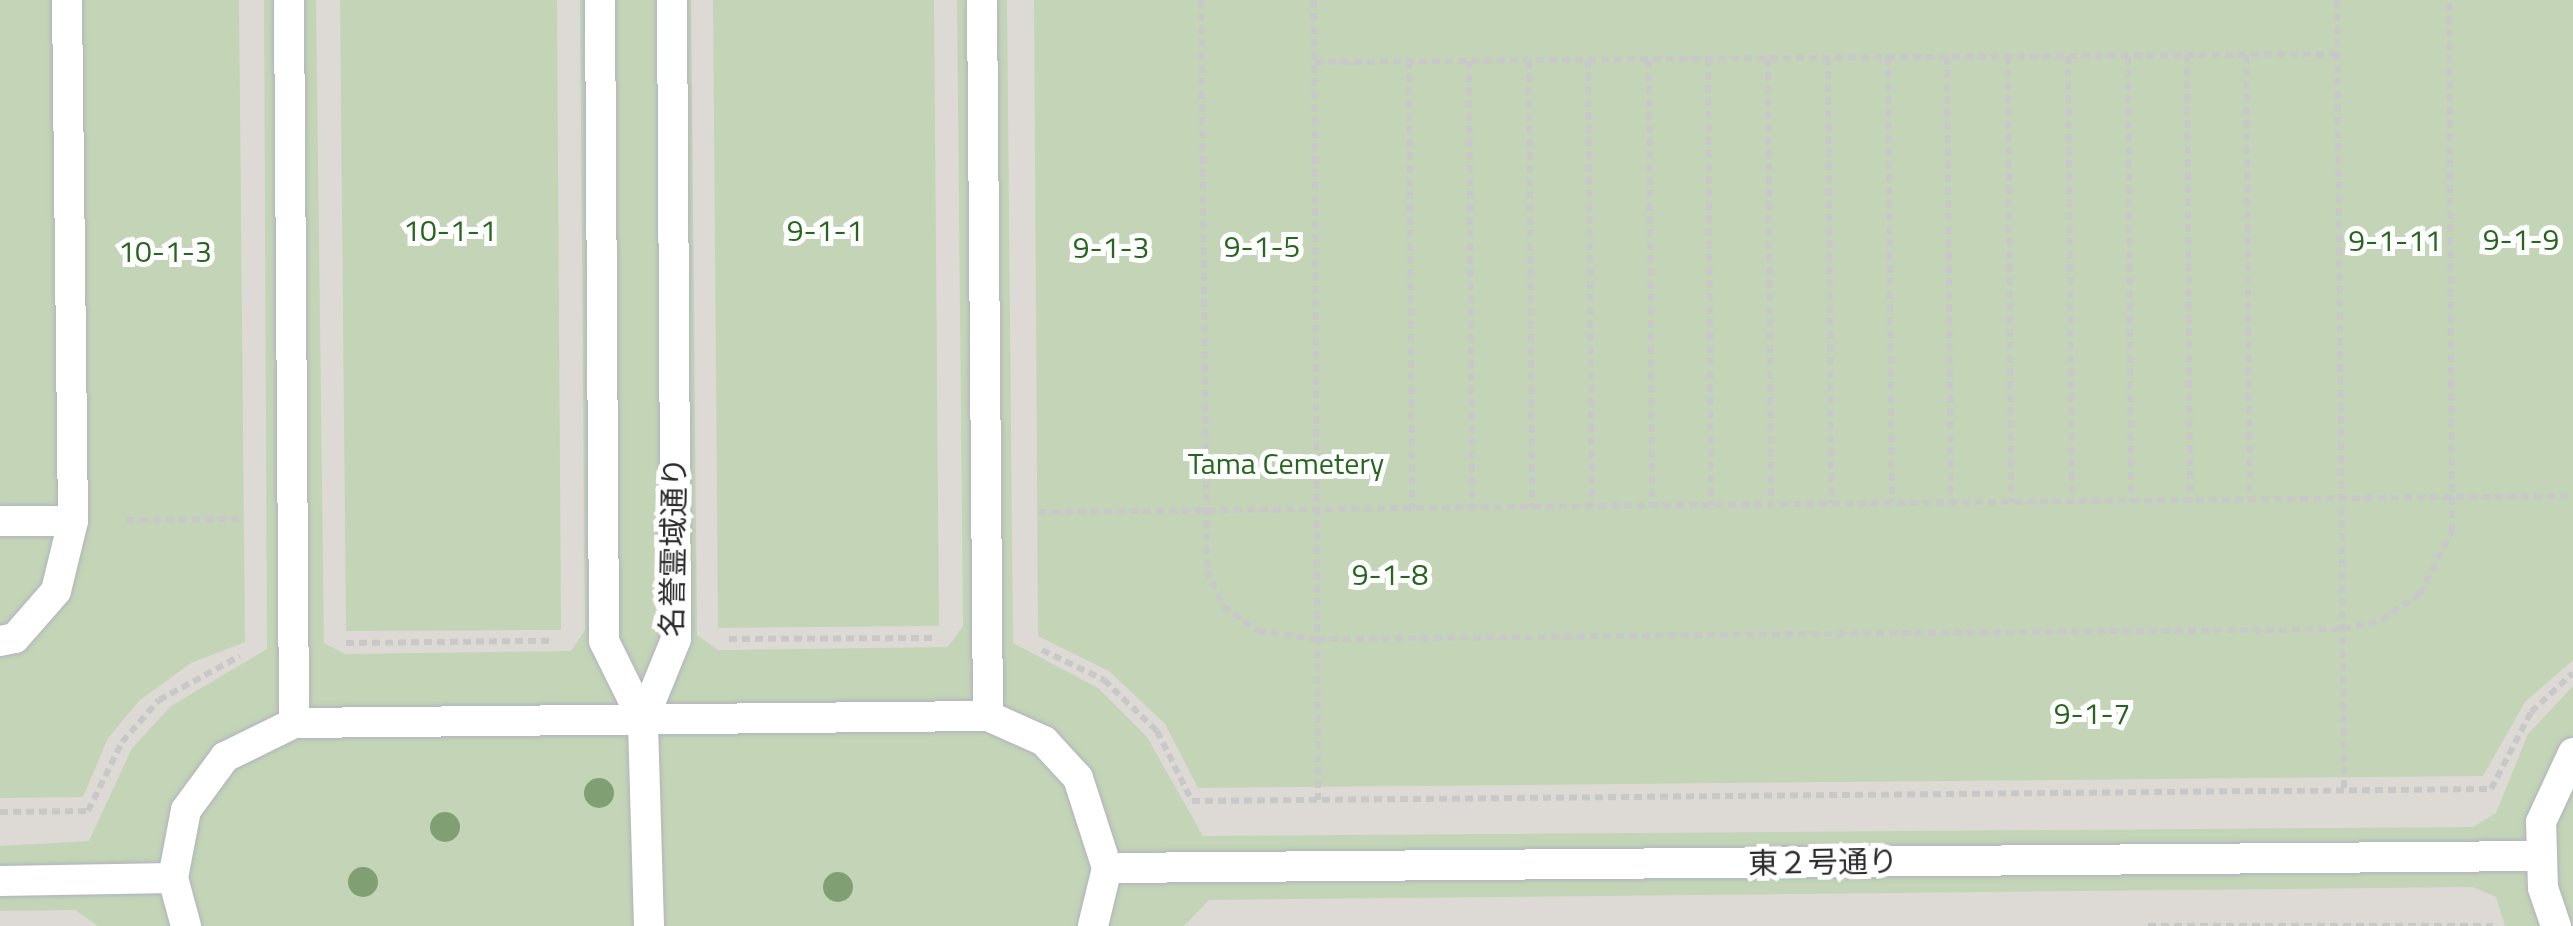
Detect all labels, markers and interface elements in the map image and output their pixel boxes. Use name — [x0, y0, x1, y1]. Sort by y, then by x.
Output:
park label: 10-1-1 — [403, 212, 497, 248]
park label: 9-1-1 — [787, 212, 863, 248]
park label: 9-1-9 — [2483, 221, 2559, 257]
park label: 9-1-11 — [2348, 222, 2442, 258]
park label: 9-1-5 — [1224, 228, 1300, 264]
park label: 9-1-3 — [1073, 229, 1149, 265]
park label: 10-1-3 — [118, 233, 212, 269]
park label: Tama Cemetery — [1188, 445, 1384, 481]
street label: 名誉霊域通り — [653, 457, 693, 637]
park label: 9-1-8 — [1352, 556, 1428, 592]
park label: 9-1-7 — [2054, 695, 2130, 731]
street label: 東２号通り — [1748, 843, 1898, 881]

